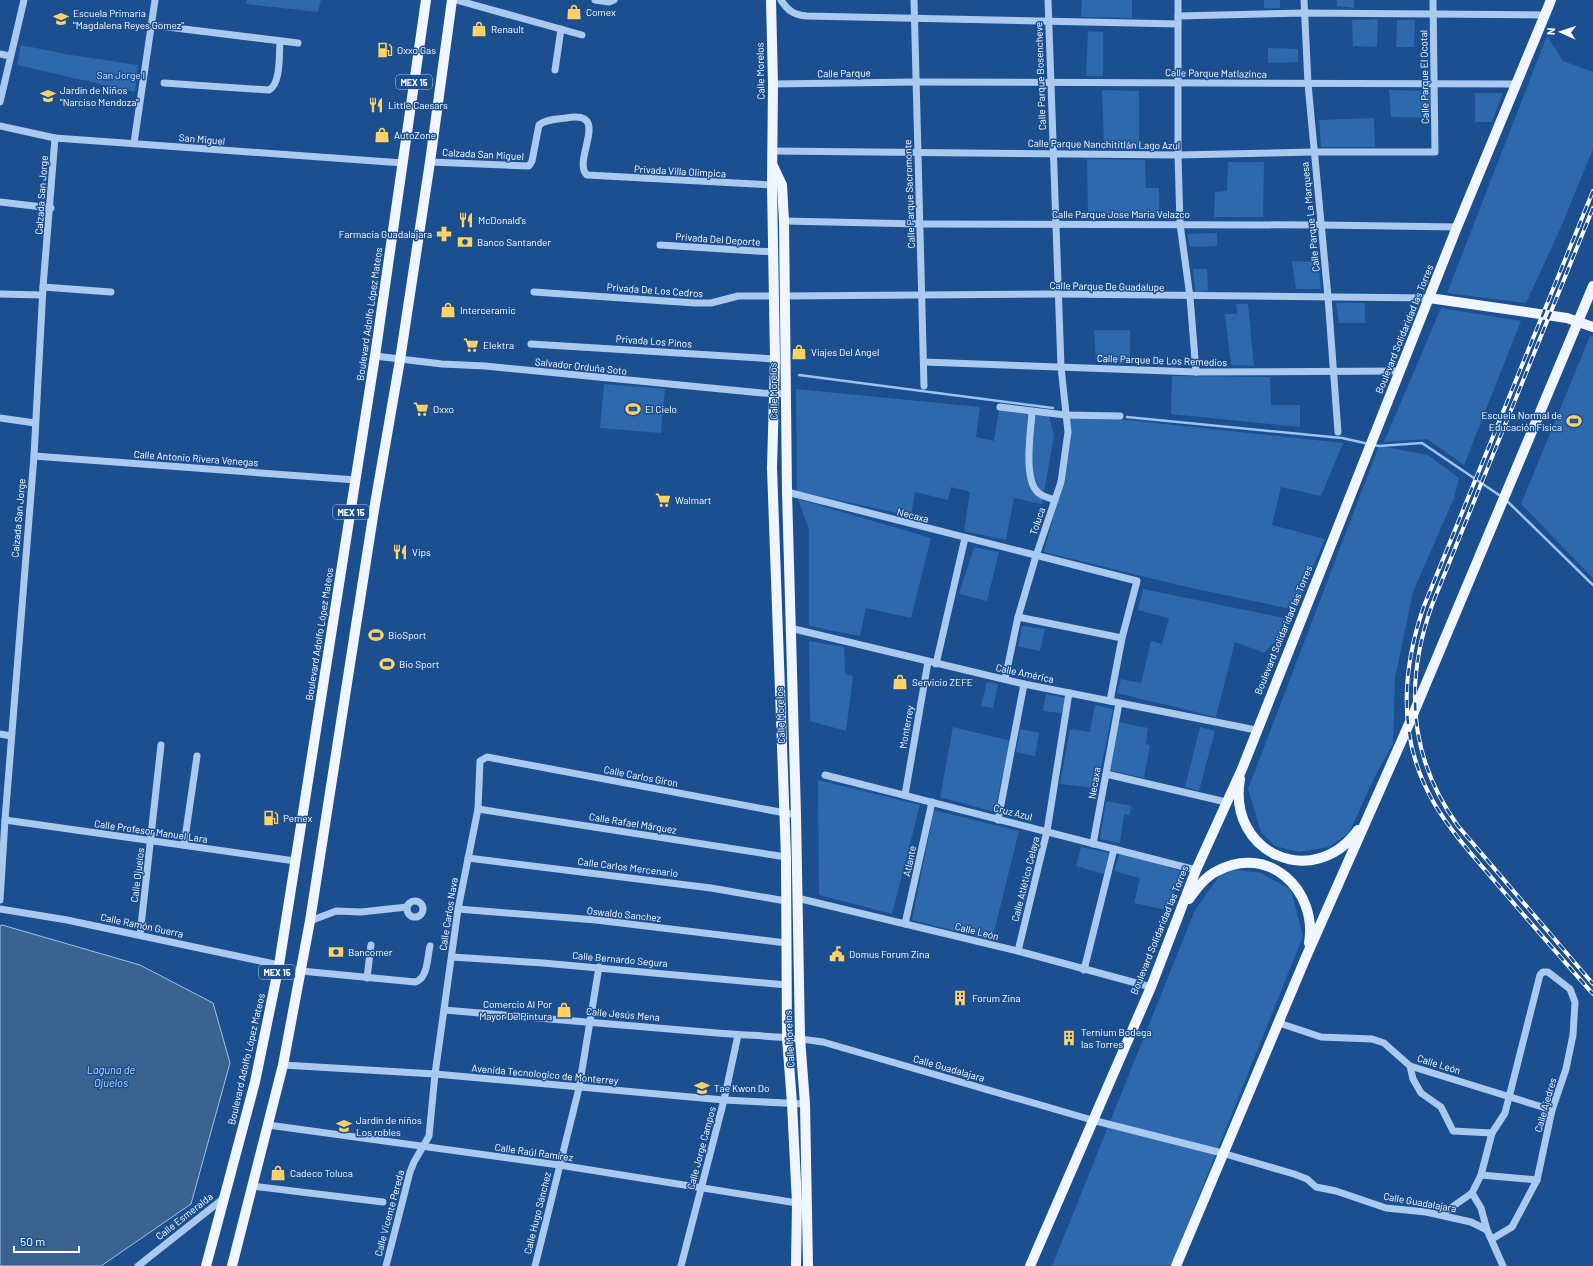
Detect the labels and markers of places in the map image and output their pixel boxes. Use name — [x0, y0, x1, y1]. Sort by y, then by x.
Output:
shop icon: Comex — [565, 3, 583, 21]
place label: Comex — [586, 6, 616, 18]
place label: Escuela Primaria "Magdalena Reyes Gomez" — [73, 7, 184, 31]
school or university icon: Escuela Primaria "Magdalena Reyes Gomez" — [52, 10, 70, 28]
shop icon: Renault — [470, 20, 488, 38]
place label: Renault — [491, 23, 525, 35]
fuel station icon: Oxxo Gas — [376, 41, 394, 59]
place label: Oxxo Gas — [397, 44, 436, 56]
place label: Jardín de Niños "Narciso Mendoza" — [60, 84, 139, 108]
school or university icon: Jardín de Niños "Narciso Mendoza" — [39, 87, 57, 105]
restaurant icon: Little Caesars — [367, 96, 385, 114]
place label: Little Caesars — [388, 99, 448, 111]
shop icon: AutoZone — [373, 126, 391, 144]
place label: AutoZone — [394, 129, 436, 141]
restaurant icon: McDonald's — [457, 211, 475, 229]
place label: McDonald's — [478, 214, 526, 226]
pharmacy icon: Farmacia Guadalajara — [435, 225, 453, 243]
place label: Farmacia Guadalajara — [339, 228, 432, 240]
bank icon: Banco Santander — [456, 233, 474, 251]
place label: Banco Santander — [477, 236, 551, 248]
shop icon: Interceramic — [439, 301, 457, 319]
place label: Interceramic — [460, 304, 516, 316]
supermarket icon: Elektra — [462, 336, 480, 354]
place label: Elektra — [483, 339, 514, 351]
shop icon: Viajes Del Angel — [790, 343, 808, 361]
place label: Viajes Del Angel — [811, 346, 879, 358]
supermarket icon: Oxxo — [412, 400, 430, 418]
sports icon: El Cielo — [624, 400, 642, 418]
place label: Oxxo — [433, 403, 454, 415]
place label: El Cielo — [645, 403, 677, 415]
place label: Escuela Normal de Educación Física — [1482, 409, 1562, 433]
sports icon: Escuela Normal de Educación Física — [1565, 412, 1583, 430]
supermarket icon: Walmart — [654, 491, 672, 509]
place label: Walmart — [675, 494, 712, 506]
restaurant icon: Vips — [391, 543, 409, 561]
place label: Vips — [412, 546, 431, 558]
sports icon: BioSport — [367, 626, 385, 644]
place label: BioSport — [388, 629, 427, 641]
sports icon: Bio Sport — [378, 655, 396, 673]
place label: Bio Sport — [399, 658, 440, 670]
shop icon: Servicio ZEFE — [891, 673, 909, 691]
place label: Servicio ZEFE — [912, 676, 973, 688]
fuel station icon: Pemex — [262, 809, 280, 827]
place label: Pemex — [283, 812, 312, 824]
bank icon: Bancomer — [327, 943, 345, 961]
public building icon: Domus Forum Zina — [828, 945, 846, 963]
place label: Bancomer — [348, 946, 393, 958]
place label: Domus Forum Zina — [849, 948, 930, 960]
building icon: Forum Zina — [951, 989, 969, 1007]
place label: Forum Zina — [972, 992, 1021, 1004]
place label: Comercio Al Por Mayor De Pintura — [479, 998, 552, 1022]
shop icon: Comercio Al Por Mayor De Pintura — [555, 1001, 573, 1019]
place label: Ternium Bodega las Torres — [1081, 1026, 1152, 1050]
building icon: Ternium Bodega las Torres — [1060, 1029, 1078, 1047]
school or university icon: Tae Kwon Do — [693, 1079, 711, 1097]
place label: Tae Kwon Do — [714, 1082, 769, 1094]
place label: Jardín de niños Los robles — [356, 1114, 422, 1138]
school or university icon: Jardín de niños Los robles — [335, 1117, 353, 1135]
shop icon: Cadeco Toluca — [269, 1164, 287, 1182]
place label: Cadeco Toluca — [290, 1167, 353, 1179]

